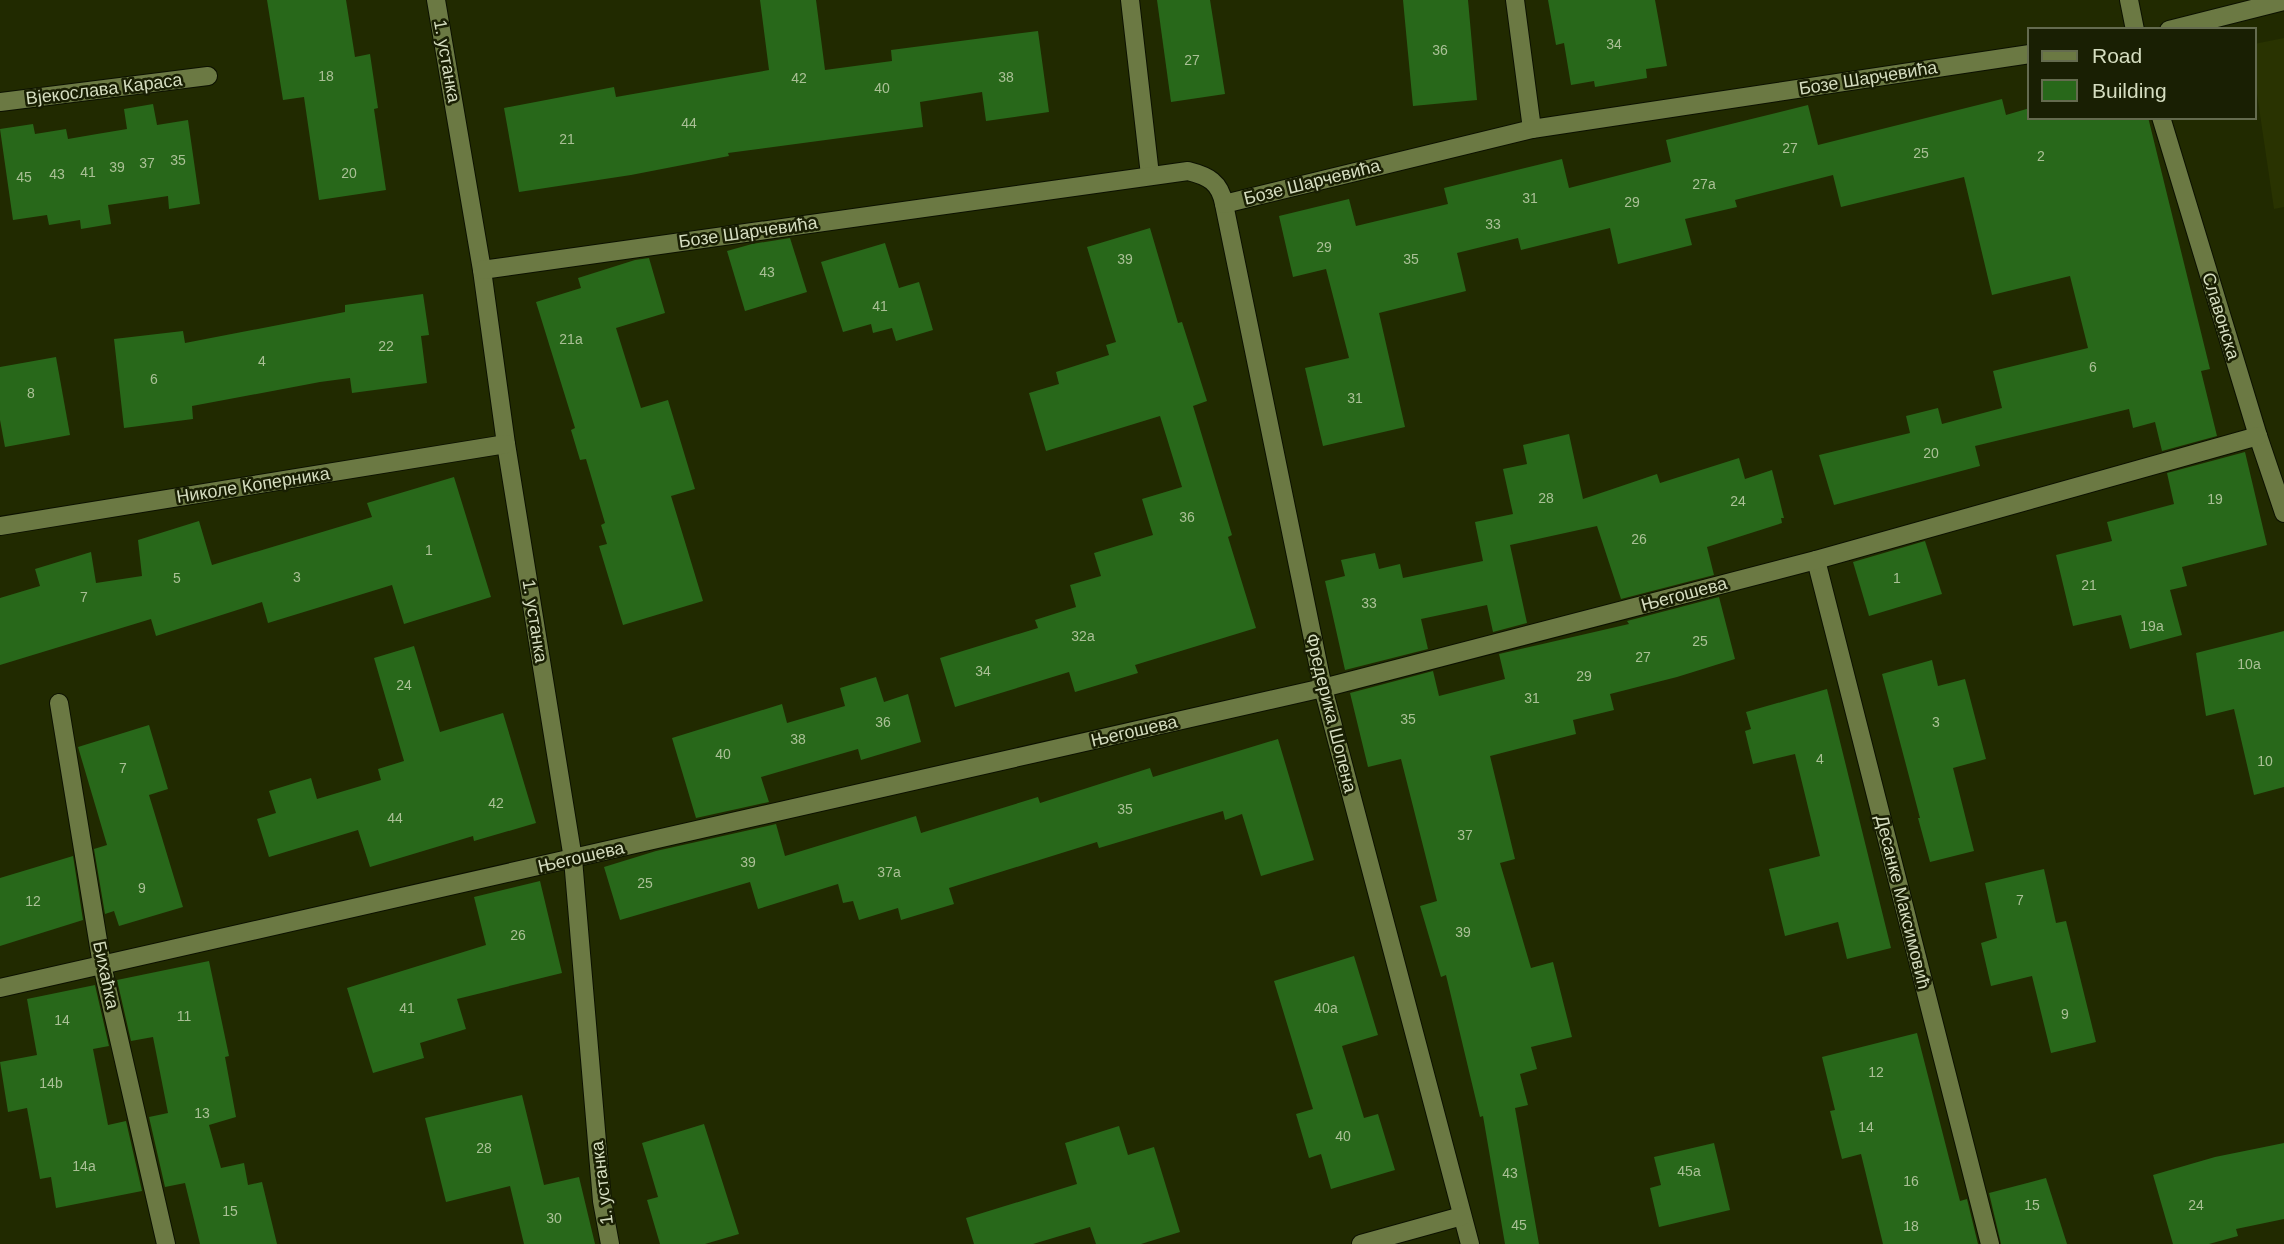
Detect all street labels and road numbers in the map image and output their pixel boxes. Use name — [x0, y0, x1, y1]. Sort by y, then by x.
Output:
street label: 1. устанка — [430, 18, 464, 105]
street label: Бозе Шарчевића — [1797, 57, 1940, 99]
street label: Вјекослава Караса — [25, 69, 184, 109]
street label: Бозе Шарчевића — [1242, 155, 1383, 209]
street label: Бозе Шарчевића — [677, 212, 820, 252]
street label: Славонска — [2198, 270, 2244, 363]
street label: Николе Коперника — [175, 463, 332, 507]
street label: Његошева — [1639, 573, 1730, 615]
street label: 1. устанка — [519, 578, 552, 665]
street label: Фредерика Шопена — [1302, 631, 1361, 796]
street label: Његошева — [1089, 711, 1180, 751]
street label: Десанке Максимовић — [1872, 813, 1934, 991]
street label: Његошева — [536, 837, 627, 877]
street label: Бихаћка — [89, 939, 123, 1012]
street label: 1. устанка — [587, 1139, 617, 1226]

